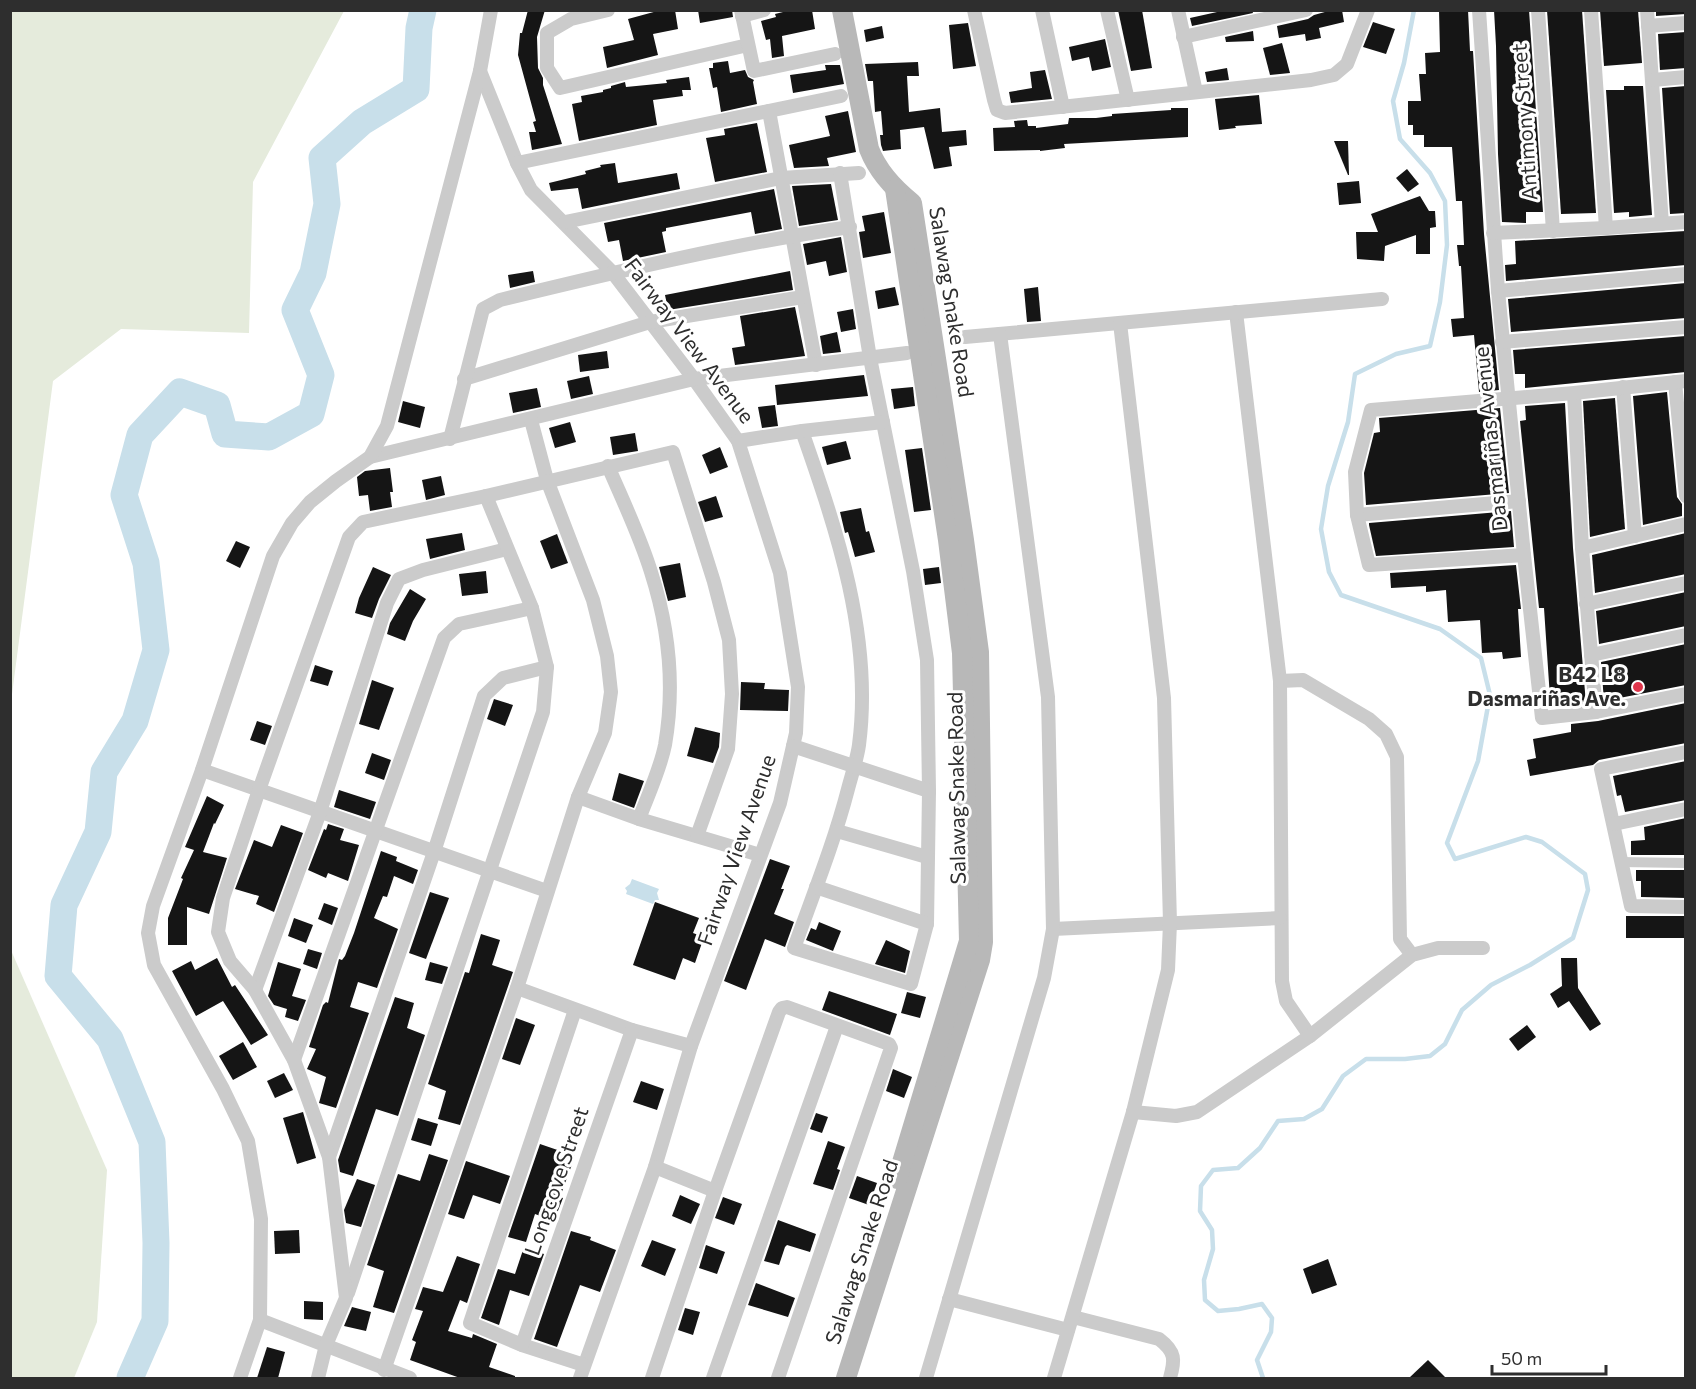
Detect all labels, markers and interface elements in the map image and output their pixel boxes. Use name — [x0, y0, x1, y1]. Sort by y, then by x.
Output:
street label: Antimony Street — [1506, 43, 1541, 202]
street label: Salawag Snake Road — [925, 205, 980, 399]
street label: Fairway View Avenue — [620, 253, 760, 428]
street label: Dasmariñas Avenue — [1467, 346, 1512, 533]
place label: B42 L8 Dasmariñas Ave. — [1467, 661, 1626, 710]
marker: B42 L8 Dasmariñas Ave. — [1631, 680, 1645, 694]
street label: Salawag Snake Road — [941, 691, 970, 885]
street label: Fairway View Avenue — [691, 751, 780, 948]
street label: Longcove Street — [518, 1103, 593, 1258]
street label: Salawag Snake Road — [819, 1156, 902, 1347]
scale bar — [1492, 1338, 1606, 1376]
text: 50 m — [1501, 1347, 1542, 1369]

